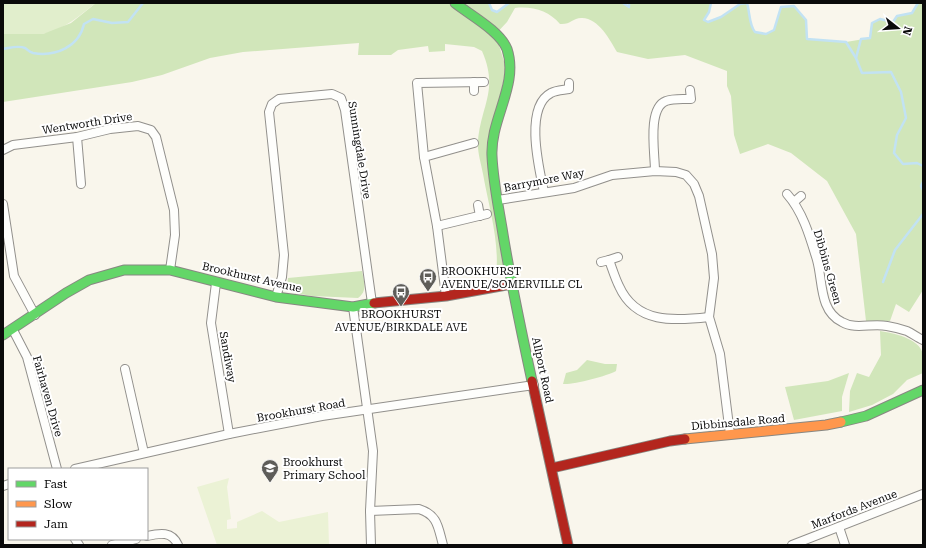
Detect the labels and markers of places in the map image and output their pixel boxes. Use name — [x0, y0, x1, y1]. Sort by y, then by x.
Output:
place label: BROOKHURST AVENUE/SOMERVILLE CL — [441, 265, 583, 291]
bus stop icon: BROOKHURST AVENUE/SOMERVILLE CL — [418, 267, 438, 292]
bus stop icon: BROOKHURST AVENUE/BIRKDALE AVE — [391, 282, 411, 307]
place label: BROOKHURST AVENUE/BIRKDALE AVE — [335, 308, 467, 334]
place label: Brookhurst Primary School — [283, 456, 366, 482]
school or university icon: Brookhurst Primary School — [260, 458, 280, 483]

